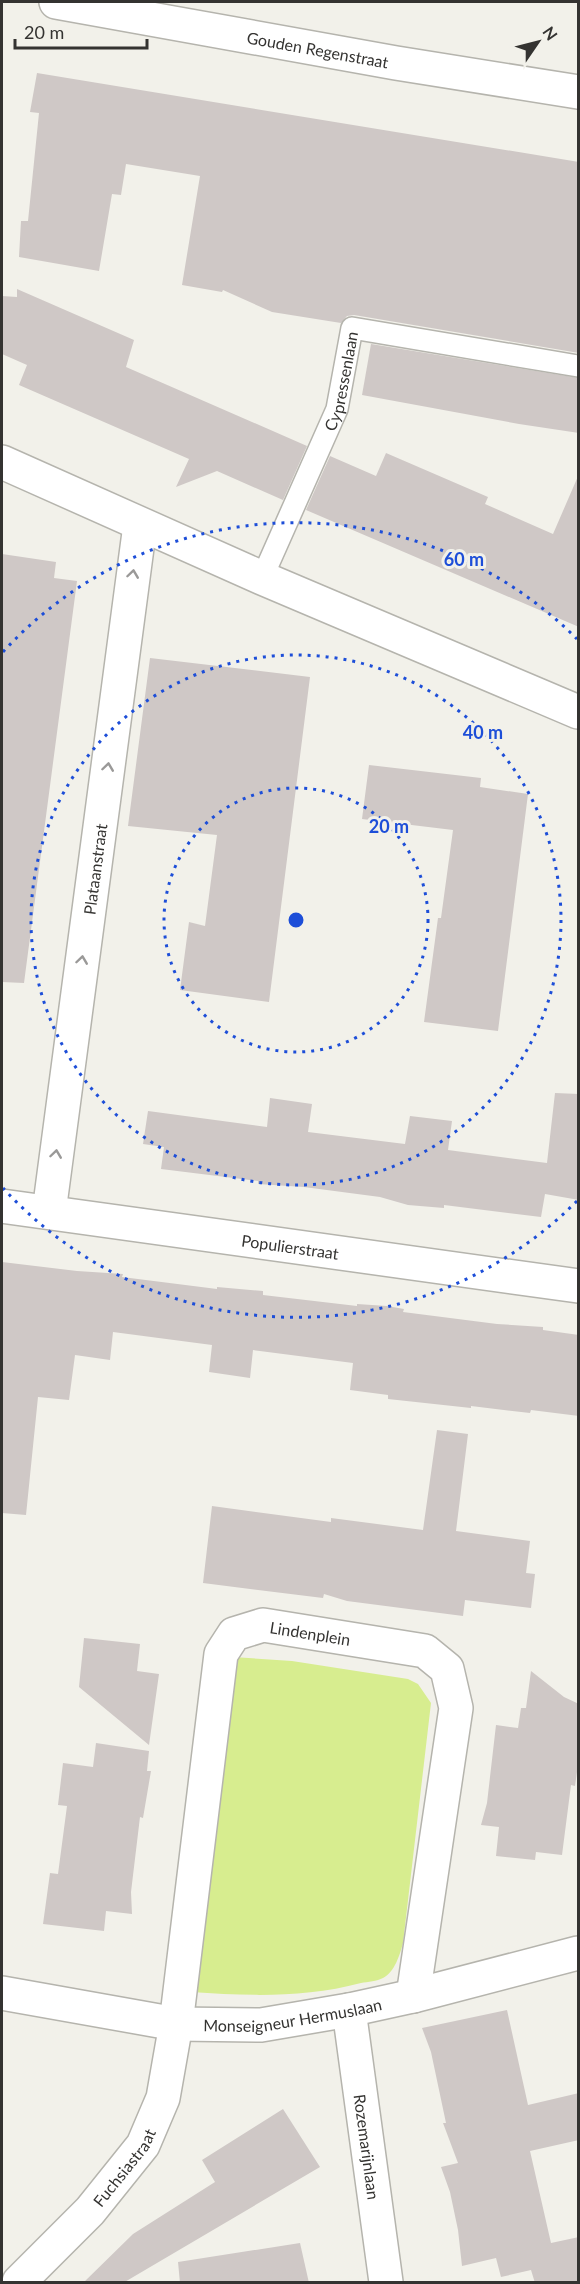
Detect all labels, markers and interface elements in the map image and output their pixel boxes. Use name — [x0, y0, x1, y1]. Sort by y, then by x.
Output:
scale bar — [15, 12, 147, 50]
north arrow — [508, 12, 568, 72]
text: 20 m — [24, 21, 64, 43]
text: N — [539, 23, 562, 44]
street label: Gouden Regenstraat — [245, 27, 390, 71]
street label: Cypressenlaan — [319, 330, 361, 434]
text: 60 m — [444, 548, 484, 570]
one-way arrow — [127, 569, 139, 578]
text: 40 m — [463, 721, 503, 743]
one-way arrow — [101, 763, 113, 772]
text: 20 m — [369, 815, 409, 837]
street label: Plataanstraat — [79, 822, 110, 916]
centre of rings — [286, 910, 306, 930]
one-way arrow — [75, 956, 88, 965]
one-way arrow — [50, 1149, 62, 1158]
street label: Populierstraat — [240, 1230, 340, 1262]
street label: Lindenplein — [269, 1617, 352, 1648]
street label: Monseigneur Hermuslaan — [203, 1994, 383, 2035]
street label: Rozemarijnlaan — [351, 2093, 384, 2201]
street label: Fuchsiastraat — [88, 2125, 159, 2210]

